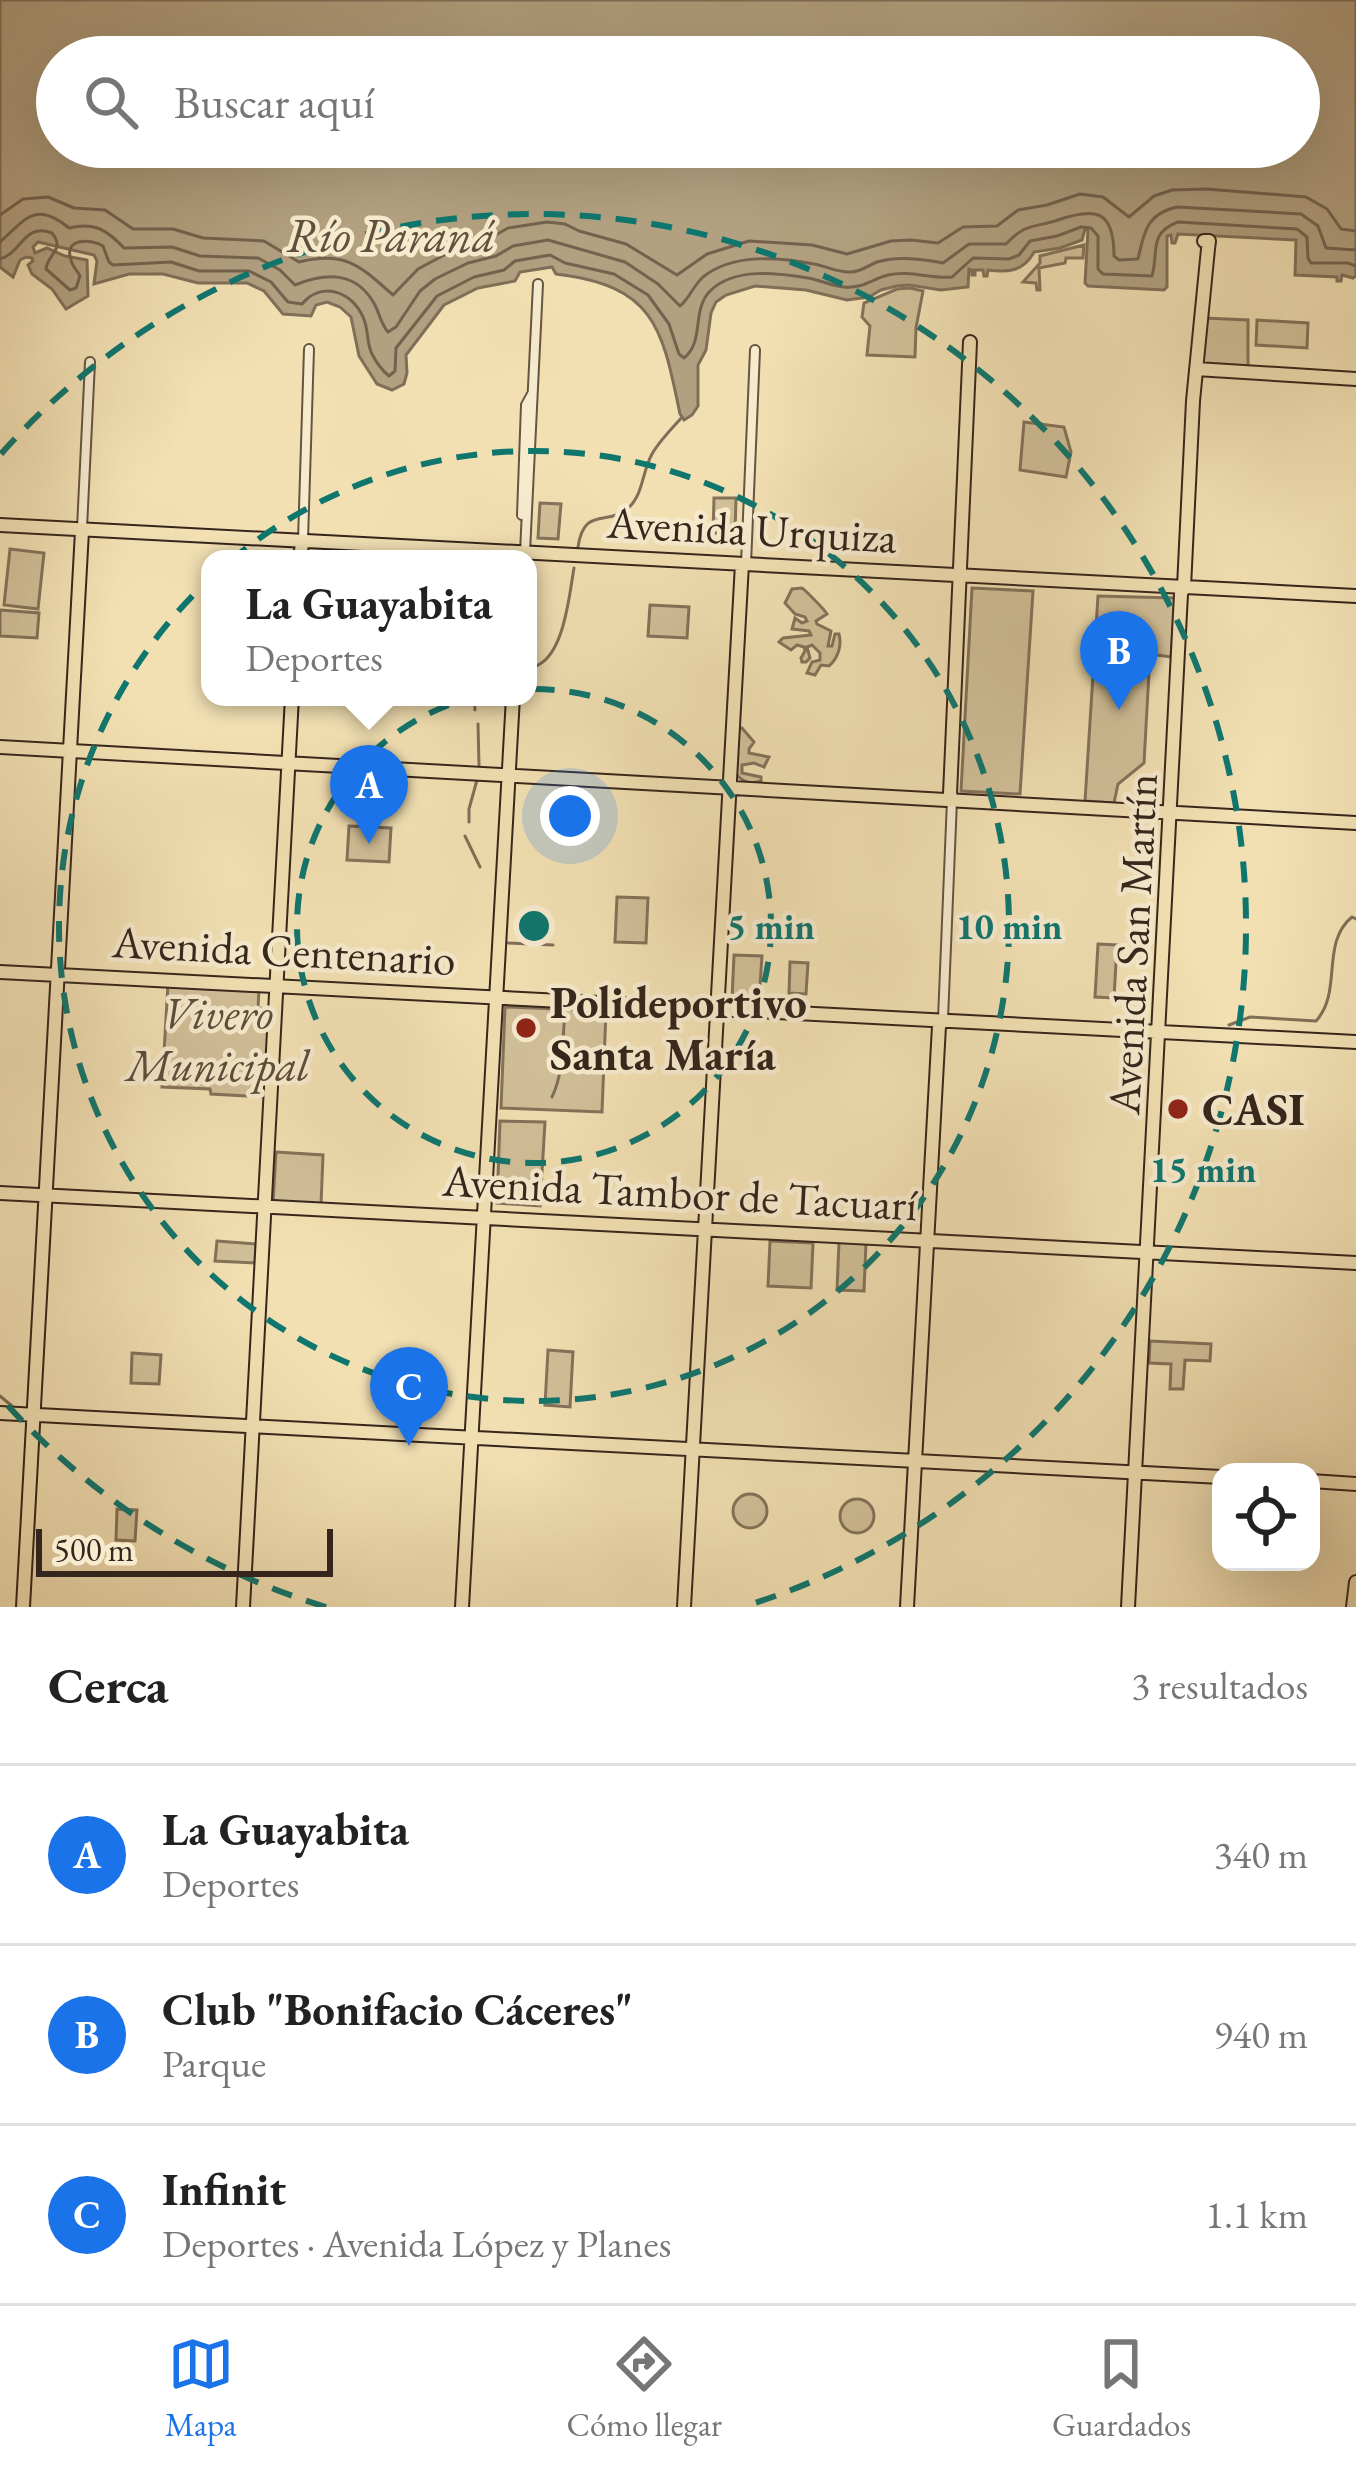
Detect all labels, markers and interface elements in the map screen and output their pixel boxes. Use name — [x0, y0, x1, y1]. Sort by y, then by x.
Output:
search box — [36, 36, 1320, 168]
icon: search — [78, 69, 144, 135]
text: Buscar aquí — [174, 73, 374, 131]
water label: Río Paraná — [286, 204, 496, 266]
street label: Avenida Urquiza — [605, 492, 898, 566]
popup — [201, 550, 537, 706]
text: La Guayabita — [246, 574, 492, 632]
pin: B — [1080, 611, 1158, 710]
text: Deportes — [246, 632, 383, 683]
pin: A — [330, 745, 408, 844]
street label: Avenida San Martín — [1094, 772, 1170, 1117]
your location — [540, 786, 600, 846]
text: 5 min — [727, 903, 815, 950]
text: 10 min — [956, 903, 1062, 950]
centre of rings — [513, 905, 555, 947]
street label: Avenida Centenario — [110, 912, 457, 988]
place label: Polideportivo Santa María — [550, 973, 807, 1083]
park label: Vivero Municipal — [123, 984, 311, 1094]
marker: Polideportivo Santa María — [513, 1015, 539, 1041]
place label: CASI — [1202, 1080, 1305, 1138]
marker: CASI — [1165, 1096, 1191, 1122]
text: 15 min — [1150, 1146, 1256, 1193]
street label: Avenida Tambor de Tacuarí — [440, 1151, 920, 1233]
pin: C — [370, 1347, 448, 1446]
map controls — [1212, 1463, 1320, 1571]
button: locate — [1212, 1463, 1320, 1571]
scale bar — [36, 1523, 333, 1576]
text: 500 m — [54, 1528, 134, 1571]
text: Cerca — [48, 1652, 168, 1718]
text: 3 resultados — [1131, 1660, 1308, 1711]
text: La Guayabita — [162, 1800, 409, 1858]
text: A — [73, 1829, 101, 1880]
text: 340 m — [1214, 1829, 1308, 1880]
text: Deportes — [162, 1858, 299, 1909]
text: Club "Bonifacio Cáceres" — [162, 1980, 633, 2038]
text: B — [75, 2009, 99, 2060]
text: 940 m — [1214, 2009, 1308, 2060]
text: Parque — [162, 2038, 266, 2089]
text: Infinit — [162, 2160, 286, 2218]
text: C — [73, 2189, 101, 2240]
text: 1.1 km — [1205, 2189, 1308, 2240]
text: Deportes · Avenida López y Planes — [162, 2218, 671, 2269]
tab: Mapa — [165, 2331, 237, 2446]
tab: Cómo llegar — [567, 2331, 722, 2446]
tab: Guardados — [1052, 2331, 1191, 2446]

